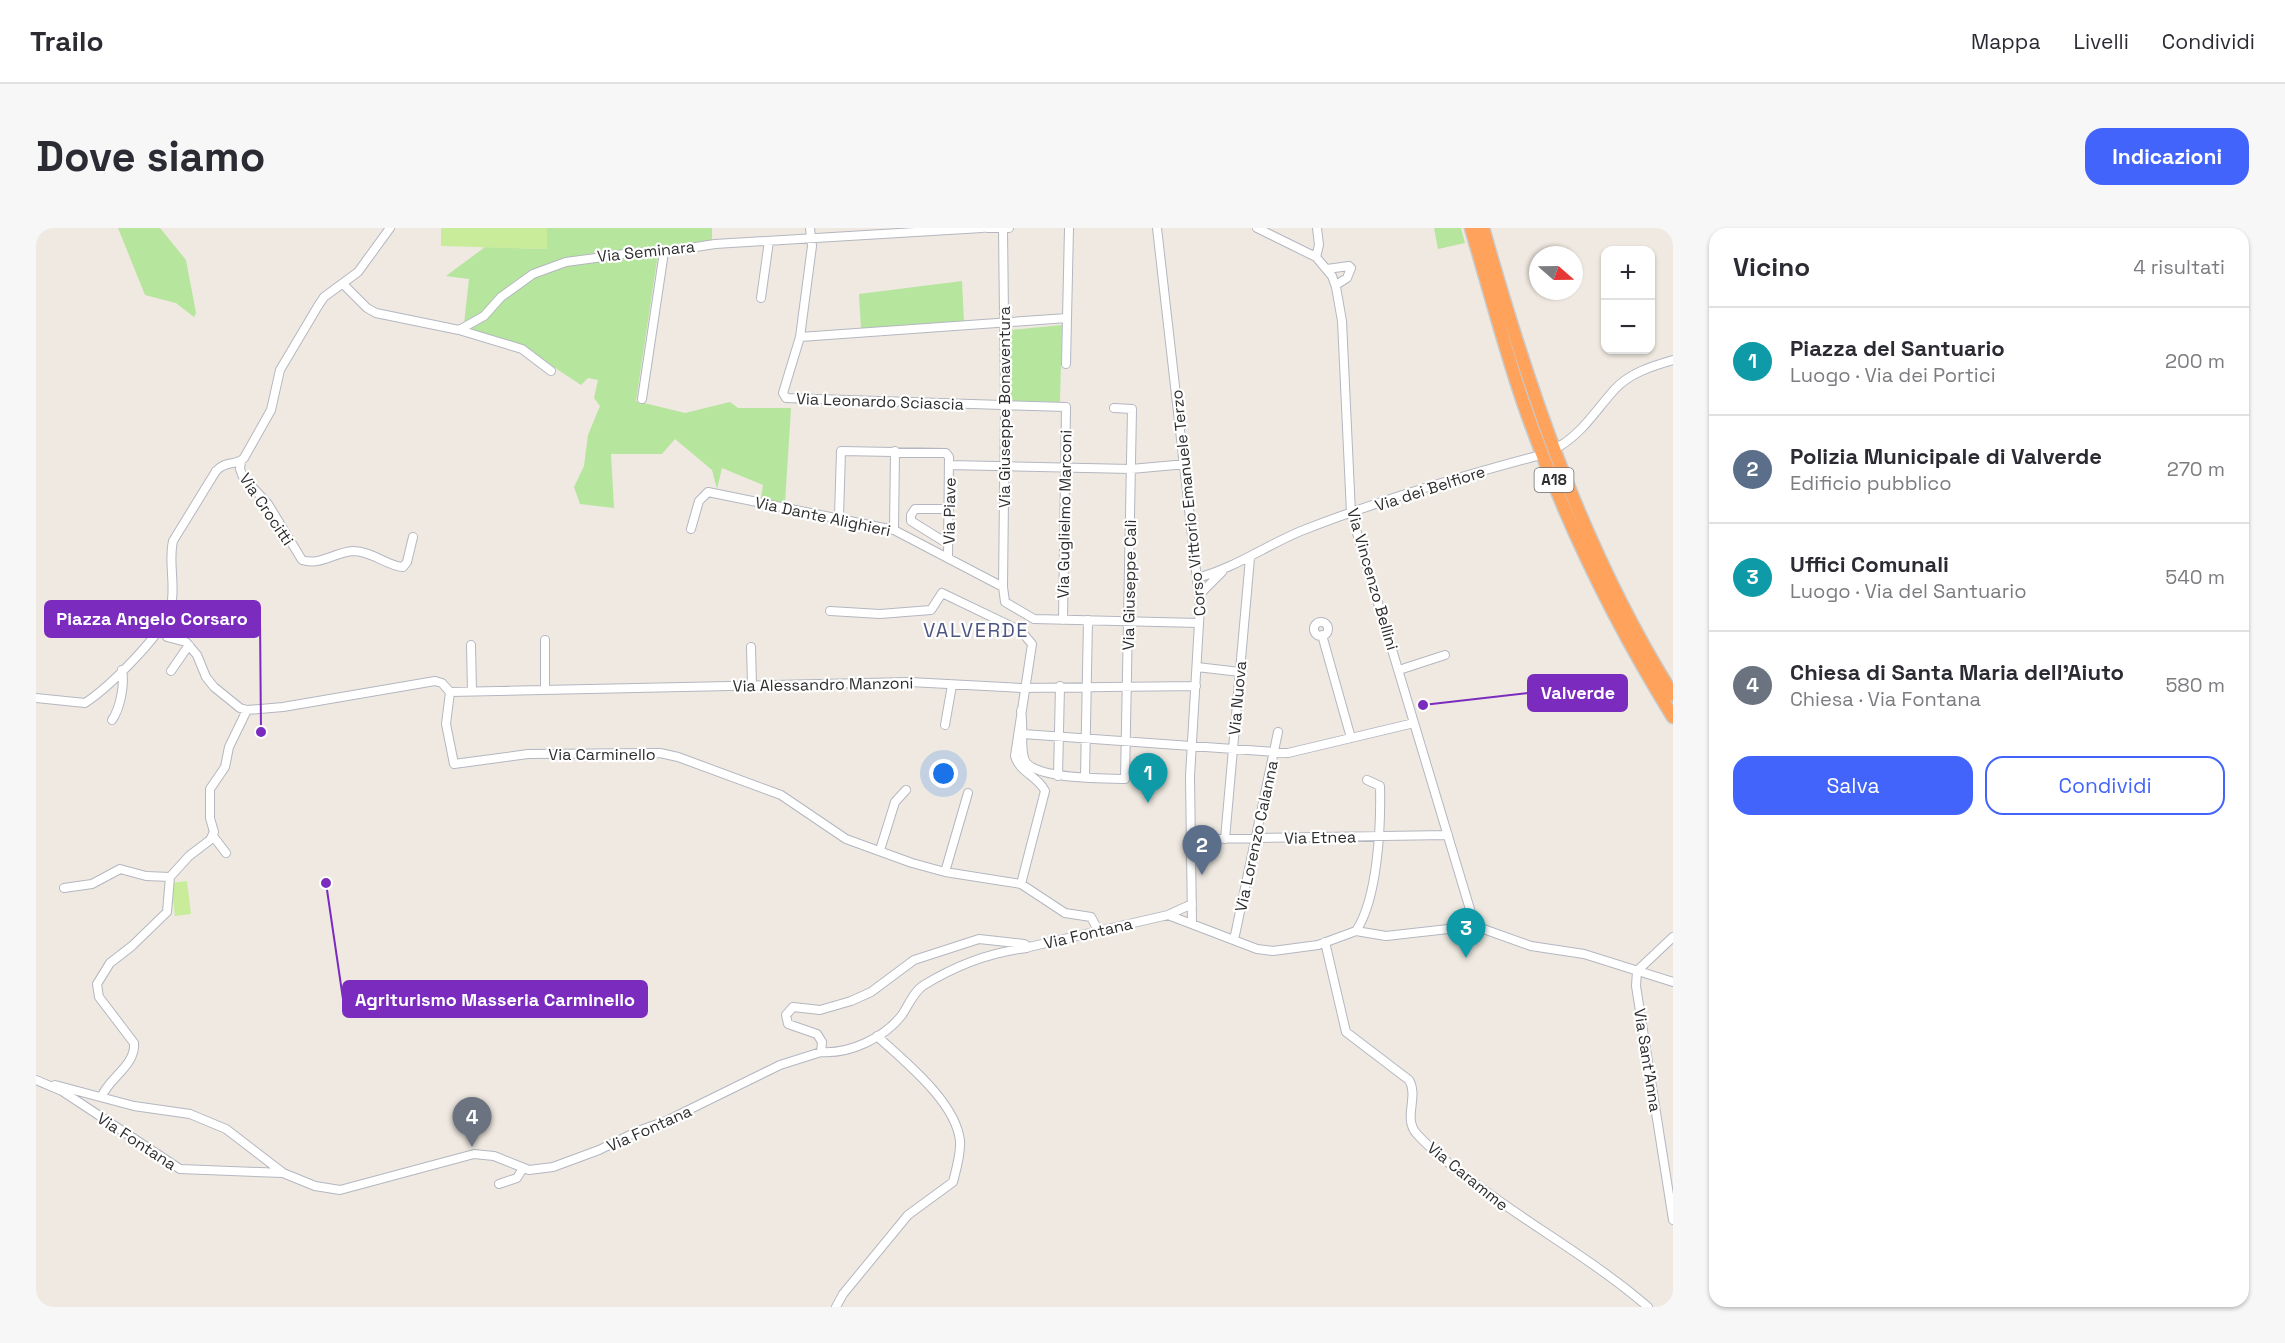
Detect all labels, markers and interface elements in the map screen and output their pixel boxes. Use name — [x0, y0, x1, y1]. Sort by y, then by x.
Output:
text: Trailo — [30, 23, 104, 59]
text: Mappa — [1971, 28, 2040, 55]
text: Livelli — [2073, 28, 2129, 55]
text: Condividi — [2162, 28, 2255, 55]
button: Indicazioni — [2085, 128, 2249, 185]
text: Dove siamo — [36, 130, 265, 183]
street label: Via Seminara — [596, 236, 696, 267]
north arrow — [1529, 246, 1583, 300]
map controls — [1601, 246, 1655, 354]
button: + — [1601, 246, 1655, 300]
text: Vicino — [1733, 250, 1810, 284]
text: 4 risultati — [2133, 254, 2225, 280]
button: − — [1601, 300, 1655, 354]
street label: Via Giuseppe Bonaventura — [994, 306, 1015, 508]
text: Piazza del Santuario — [1790, 334, 2005, 362]
text: 1 — [1748, 348, 1757, 374]
text: 200 m — [2165, 348, 2225, 374]
text: Luogo · Via dei Portici — [1790, 362, 1996, 388]
street label: Via Leonardo Sciascia — [796, 388, 964, 415]
street label: Corso Vittorio Emanuele Terzo — [1166, 389, 1211, 617]
street label: Via Guglielmo Marconi — [1053, 429, 1076, 599]
text: Polizia Municipale di Valverde — [1790, 442, 2102, 470]
text: 2 — [1747, 456, 1758, 482]
text: 270 m — [2167, 456, 2225, 482]
street label: Via dei Belfiore — [1372, 461, 1488, 516]
road number: A18 — [1534, 468, 1574, 492]
street label: Via Crocitti — [235, 469, 298, 550]
text: Edificio pubblico — [1790, 470, 1952, 496]
street label: Via Piave — [938, 477, 961, 545]
street label: Via Dante Alighieri — [753, 492, 893, 541]
street label: Via Vincenzo Bellini — [1342, 506, 1403, 653]
street label: Via Giuseppe Calì — [1118, 519, 1141, 651]
text: Uffici Comunali — [1790, 550, 1949, 578]
text: 3 — [1746, 564, 1759, 590]
text: 540 m — [2165, 564, 2225, 590]
text: Luogo · Via del Santuario — [1790, 578, 2027, 604]
callout: Piazza Angelo Corsaro — [45, 601, 260, 637]
text: Piazza Angelo Corsaro — [56, 607, 248, 630]
district label: VALVERDE — [923, 617, 1029, 643]
text: Chiesa di Santa Maria dell'Aiuto — [1790, 658, 2124, 686]
street label: Via Nuova — [1224, 660, 1251, 736]
street label: Via Alessandro Manzoni — [732, 672, 914, 697]
text: 4 — [1746, 672, 1759, 698]
text: 580 m — [2165, 672, 2225, 698]
callout: Valverde — [1528, 675, 1627, 711]
text: Valverde — [1541, 681, 1615, 704]
text: Chiesa · Via Fontana — [1790, 686, 1981, 712]
street label: Via Carminello — [548, 744, 656, 765]
pin: 1 — [1128, 754, 1168, 803]
button: Salva — [1733, 756, 1973, 815]
button: Condividi — [1985, 756, 2225, 815]
your location — [929, 759, 958, 788]
street label: Via Lorenzo Calanna — [1230, 759, 1283, 914]
pin: 2 — [1182, 826, 1222, 875]
street label: Via Etnea — [1284, 826, 1356, 849]
pin: 3 — [1446, 908, 1486, 958]
street label: Via Fontana — [1042, 913, 1135, 954]
callout: Agriturismo Masseria Carminello — [343, 981, 647, 1017]
text: Agriturismo Masseria Carminello — [355, 988, 635, 1011]
street label: Via Sant'Anna — [1629, 1007, 1666, 1113]
pin: 4 — [452, 1098, 492, 1147]
street label: Via Fontana — [604, 1100, 695, 1156]
street label: Via Fontana — [93, 1108, 180, 1175]
street label: Via Caramme — [1423, 1137, 1513, 1216]

